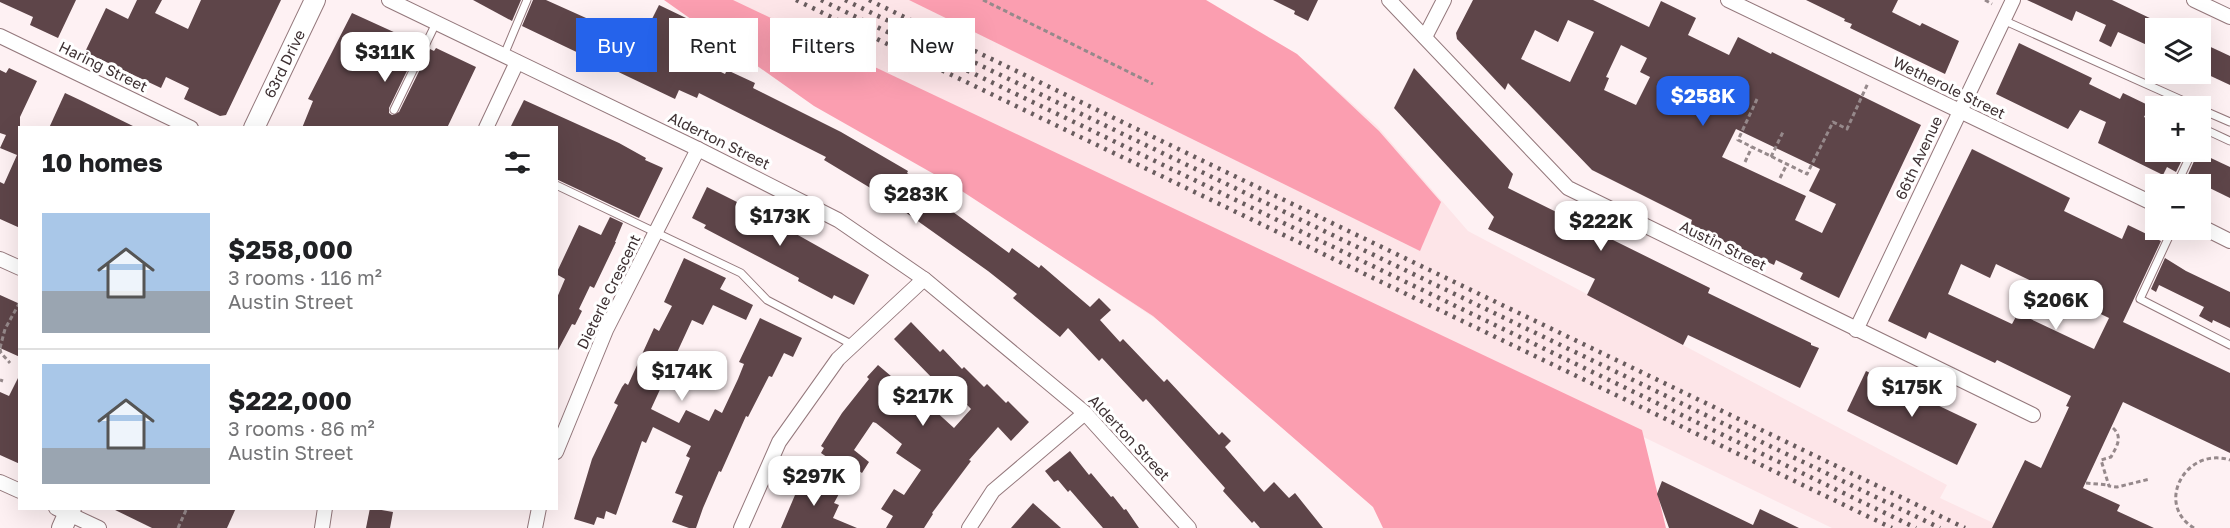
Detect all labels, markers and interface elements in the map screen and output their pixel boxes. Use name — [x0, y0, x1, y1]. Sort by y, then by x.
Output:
chip: Buy — [576, 18, 657, 72]
chip: Rent — [669, 18, 758, 72]
chip: Filters — [770, 18, 876, 72]
chip: New — [888, 18, 975, 72]
map controls — [2145, 18, 2211, 240]
button: layers — [2145, 18, 2211, 84]
street label: 63rd Drive — [260, 26, 308, 101]
pin: $311K — [343, 32, 427, 83]
street label: Haring Street — [56, 37, 151, 95]
text: $311K — [355, 39, 415, 63]
street label: Wetherole Street — [1890, 52, 2008, 122]
pin: $258K — [1661, 76, 1745, 127]
text: $258K — [1670, 83, 1736, 107]
button: + — [2145, 96, 2211, 162]
street label: Alderton Street — [666, 108, 773, 172]
street label: 66th Avenue — [1891, 113, 1945, 202]
icon: filters — [501, 146, 534, 179]
text: 10 homes — [42, 147, 163, 178]
pin: $283K — [874, 174, 958, 225]
button: − — [2145, 174, 2211, 240]
text: $283K — [883, 181, 949, 205]
pin: $173K — [738, 196, 822, 247]
pin: $222K — [1559, 201, 1643, 252]
text: $173K — [749, 203, 811, 227]
text: $222K — [1569, 208, 1633, 232]
street label: Austin Street — [1677, 216, 1770, 274]
street label: Dieterle Crescent — [573, 231, 644, 352]
text: $258,000 — [228, 234, 353, 265]
icon: home — [90, 237, 162, 309]
text: 3 rooms · 116 m² — [228, 265, 382, 289]
pin: $206K — [2014, 280, 2098, 331]
text: $206K — [2023, 287, 2089, 311]
text: Austin Street — [228, 289, 354, 313]
pin: $174K — [640, 351, 724, 402]
text: $174K — [651, 358, 713, 382]
pin: $175K — [1870, 367, 1954, 418]
text: $175K — [1881, 374, 1943, 398]
pin: $217K — [881, 376, 965, 427]
text: $217K — [892, 383, 954, 407]
text: $222,000 — [228, 385, 352, 416]
icon: home — [90, 388, 162, 460]
street label: Alderton Street — [1085, 391, 1174, 484]
text: 3 rooms · 86 m² — [228, 416, 375, 440]
text: Austin Street — [228, 440, 354, 464]
pin: $297K — [772, 456, 856, 507]
text: $297K — [782, 463, 846, 487]

